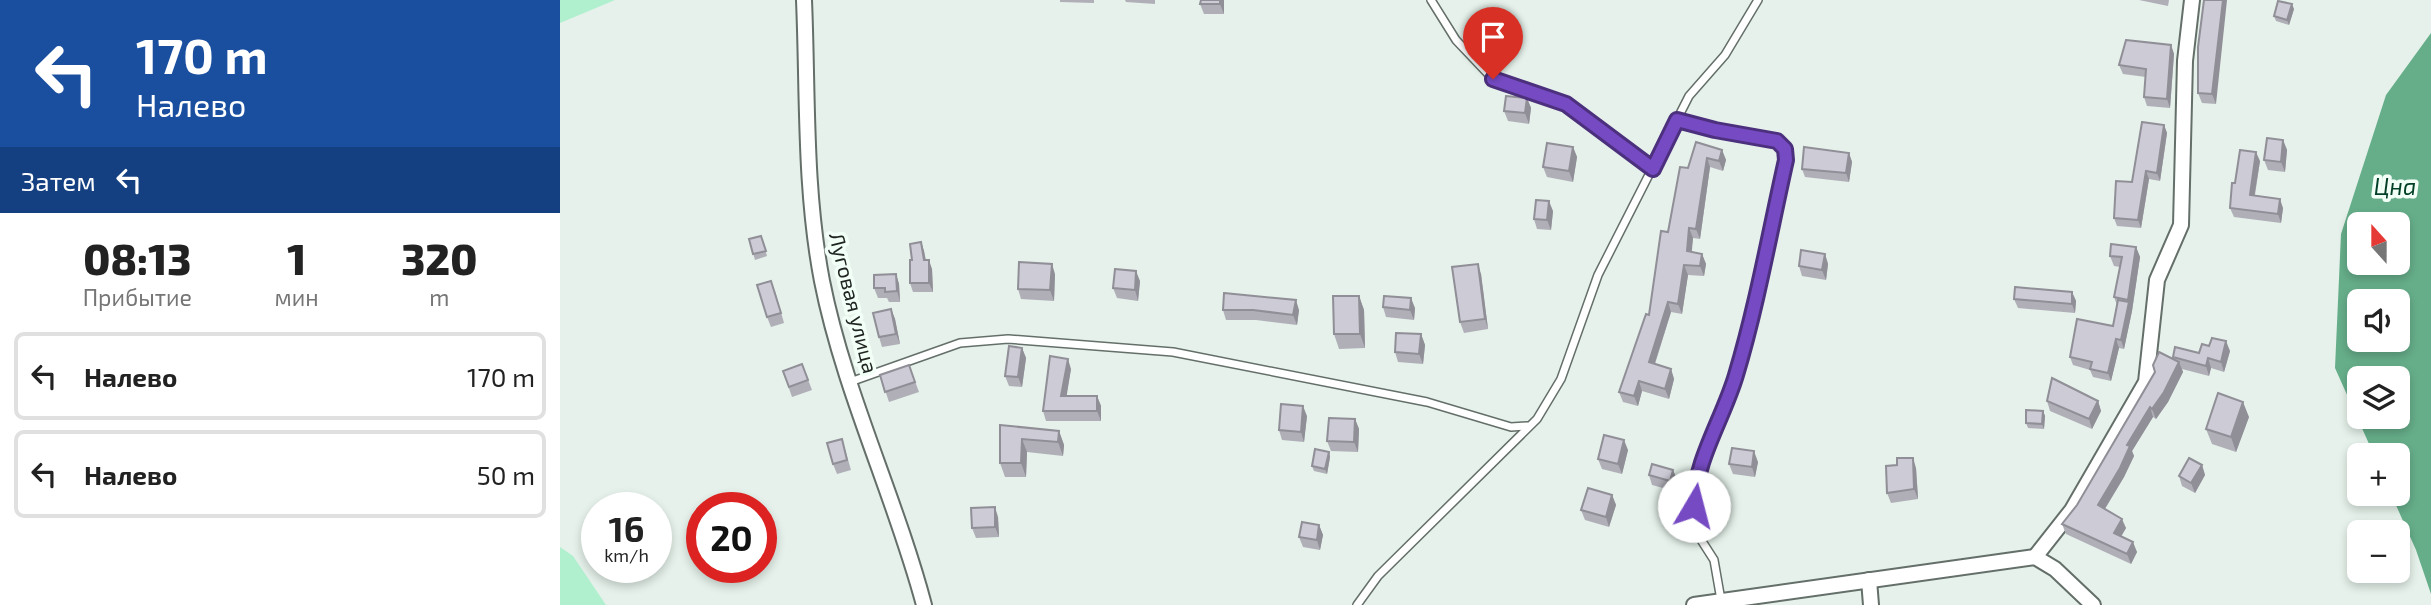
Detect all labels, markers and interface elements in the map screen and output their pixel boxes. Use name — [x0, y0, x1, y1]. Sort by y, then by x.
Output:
pin — [1463, 7, 1523, 79]
icon: arrive — [1474, 18, 1512, 56]
text: 170 m — [136, 25, 268, 84]
icon: left — [21, 28, 112, 119]
text: Налево — [136, 85, 246, 123]
icon: left — [110, 161, 148, 199]
text: Затем — [21, 165, 96, 196]
water label: Цна — [2374, 172, 2416, 200]
north arrow — [2347, 212, 2410, 275]
map controls — [2347, 212, 2410, 583]
street label: Луговая улица — [824, 230, 884, 376]
text: 08:13 — [83, 233, 191, 283]
text: 1 — [287, 233, 306, 283]
text: 320 — [401, 233, 477, 283]
text: Прибытие — [83, 283, 192, 311]
text: мин — [275, 283, 319, 311]
text: m — [429, 283, 449, 311]
button: sound — [2347, 289, 2410, 352]
icon: left — [25, 357, 63, 395]
text: Налево — [84, 361, 177, 392]
text: 170 m — [467, 361, 535, 392]
button: layers — [2347, 366, 2410, 429]
button: + — [2347, 443, 2410, 506]
icon: left — [25, 455, 63, 493]
text: Налево — [84, 459, 177, 490]
text: 50 m — [477, 459, 535, 490]
position arrow — [1657, 469, 1731, 543]
speed limit sign: 20 — [686, 492, 777, 583]
text: 16 — [609, 507, 644, 549]
button: − — [2347, 520, 2410, 583]
text: km/h — [604, 544, 649, 566]

